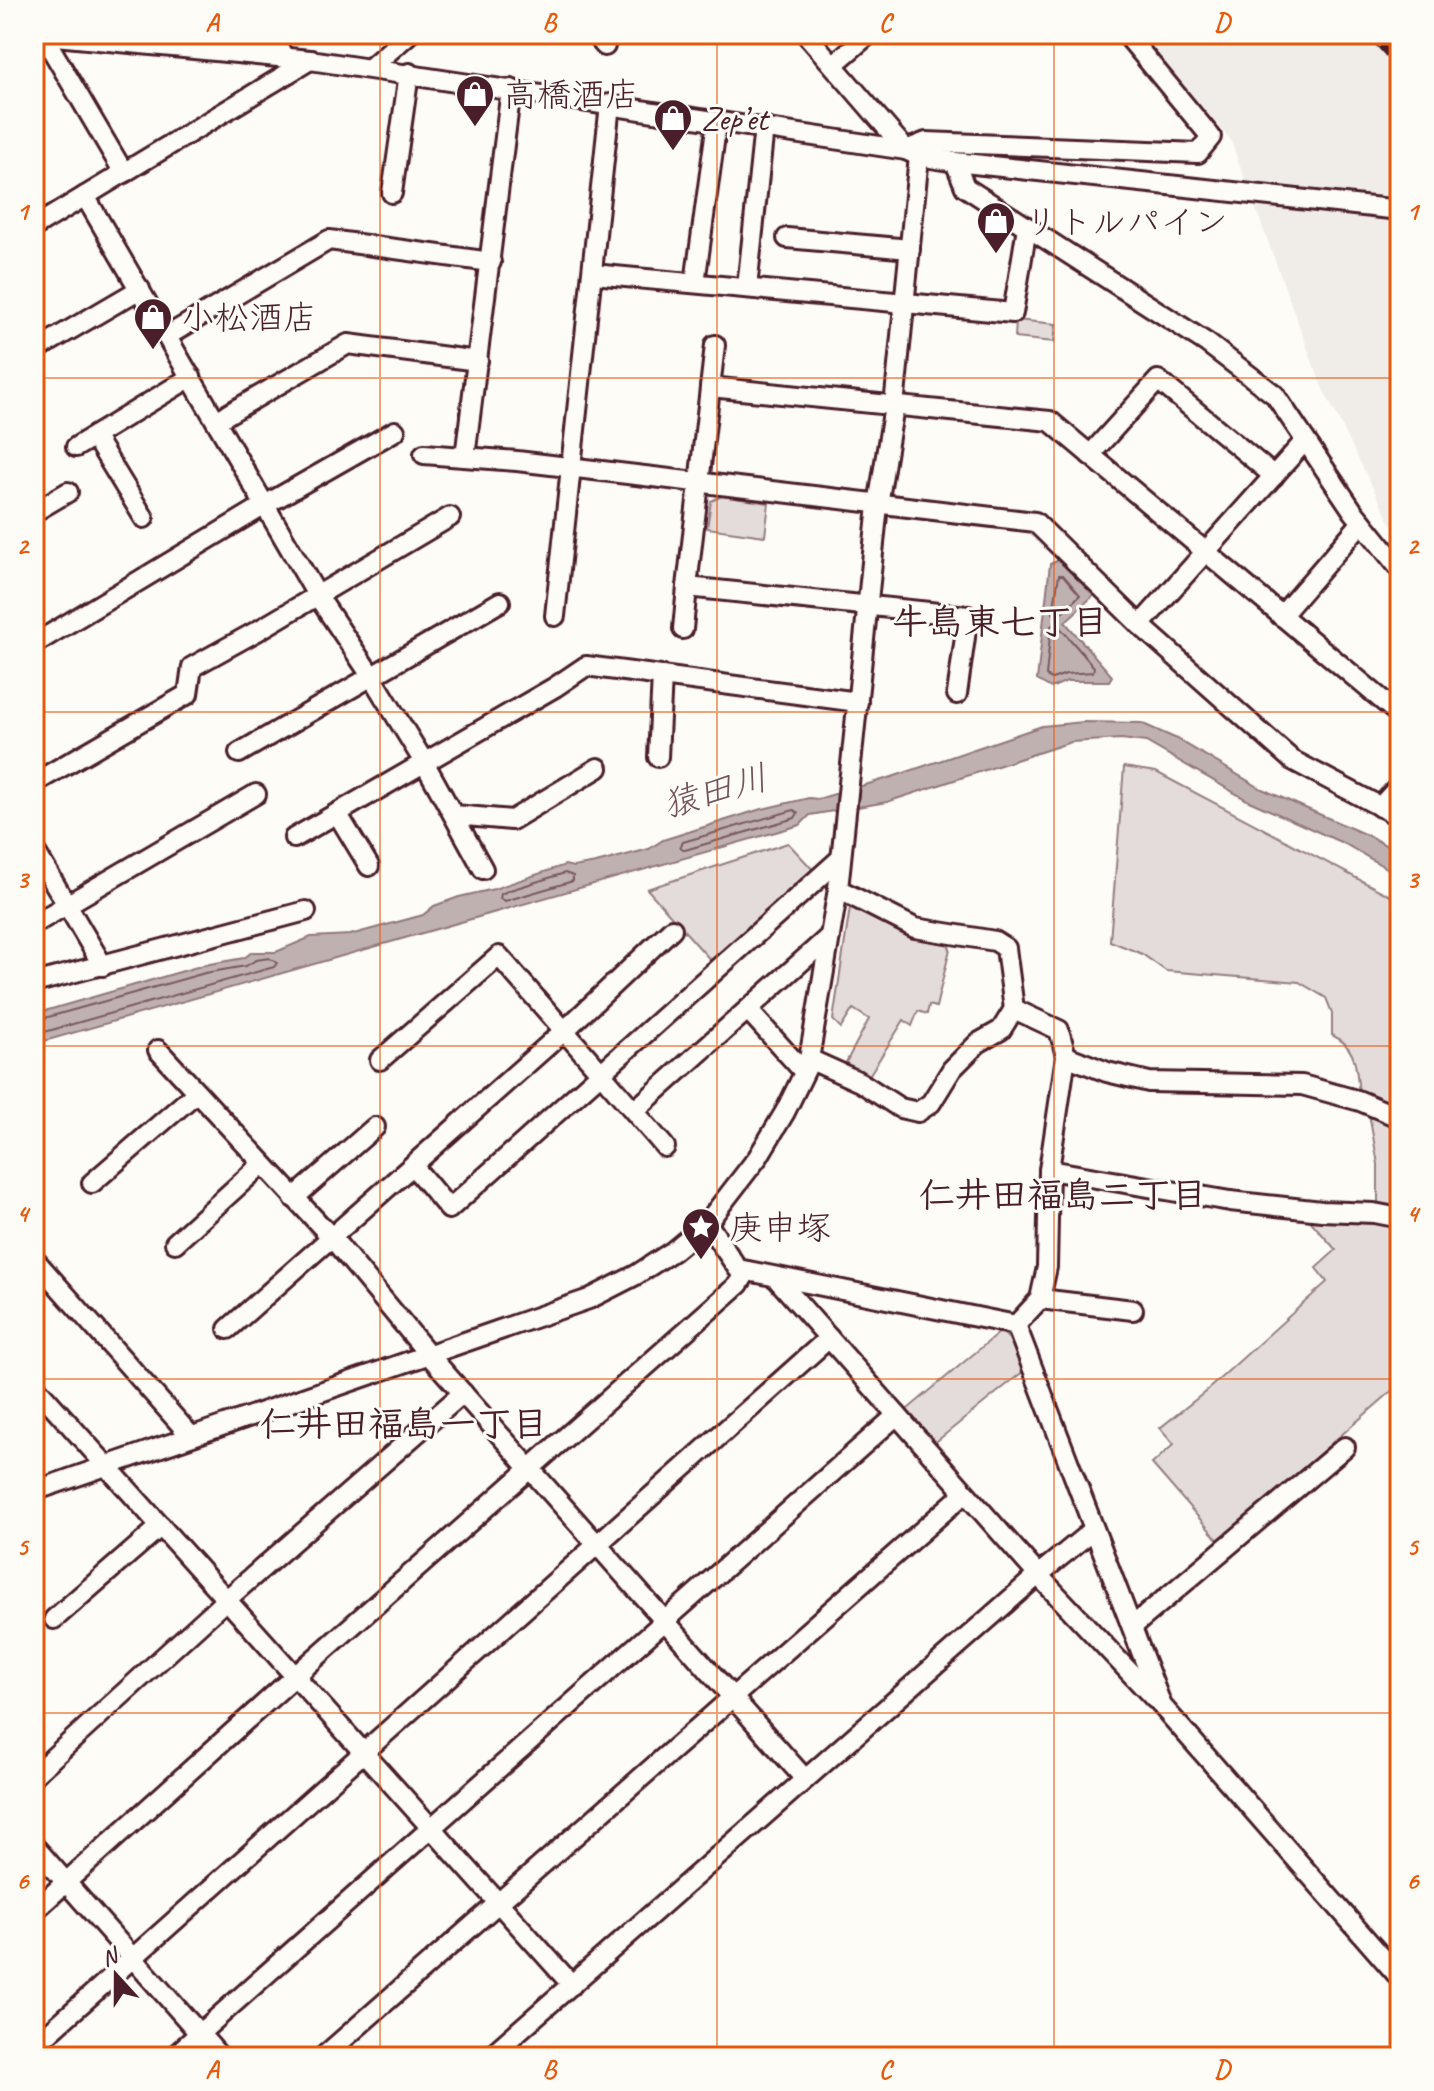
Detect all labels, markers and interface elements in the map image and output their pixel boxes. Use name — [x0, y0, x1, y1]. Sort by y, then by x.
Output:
text: A — [205, 6, 220, 39]
text: B — [542, 6, 558, 39]
text: C — [879, 6, 895, 39]
text: D — [1214, 6, 1232, 39]
shop icon: 高橋酒店 — [454, 73, 496, 128]
place label: 高橋酒店 — [503, 73, 639, 116]
shop icon: Zep’et — [652, 97, 694, 152]
place label: Zep’et — [701, 97, 771, 140]
text: 1 — [16, 195, 31, 228]
text: 1 — [1406, 195, 1421, 228]
shop icon: リトルパイン — [975, 200, 1017, 255]
place label: リトルパイン — [1024, 200, 1228, 243]
shop icon: 小松酒店 — [132, 296, 174, 351]
place label: 小松酒店 — [181, 296, 317, 339]
text: 2 — [16, 529, 30, 562]
text: 2 — [1406, 529, 1420, 562]
district label: 牛島東七丁目 — [892, 599, 1108, 645]
water label: 猿田川 — [657, 754, 773, 828]
text: 3 — [16, 863, 30, 896]
text: 3 — [1406, 863, 1420, 896]
district label: 仁井田福島二丁目 — [919, 1172, 1207, 1218]
text: 4 — [16, 1197, 31, 1230]
text: 4 — [1406, 1197, 1421, 1230]
place icon: 庚申塚 — [680, 1206, 722, 1261]
place label: 庚申塚 — [729, 1206, 831, 1249]
district label: 仁井田福島一丁目 — [260, 1401, 548, 1447]
text: 5 — [16, 1530, 30, 1563]
text: 5 — [1406, 1530, 1420, 1563]
text: 6 — [16, 1864, 30, 1897]
text: 6 — [1406, 1864, 1420, 1897]
north arrow — [76, 1935, 156, 2015]
text: N — [98, 1941, 124, 1973]
text: A — [205, 2053, 220, 2086]
text: B — [542, 2053, 558, 2086]
text: C — [879, 2053, 895, 2086]
text: D — [1214, 2053, 1232, 2086]

